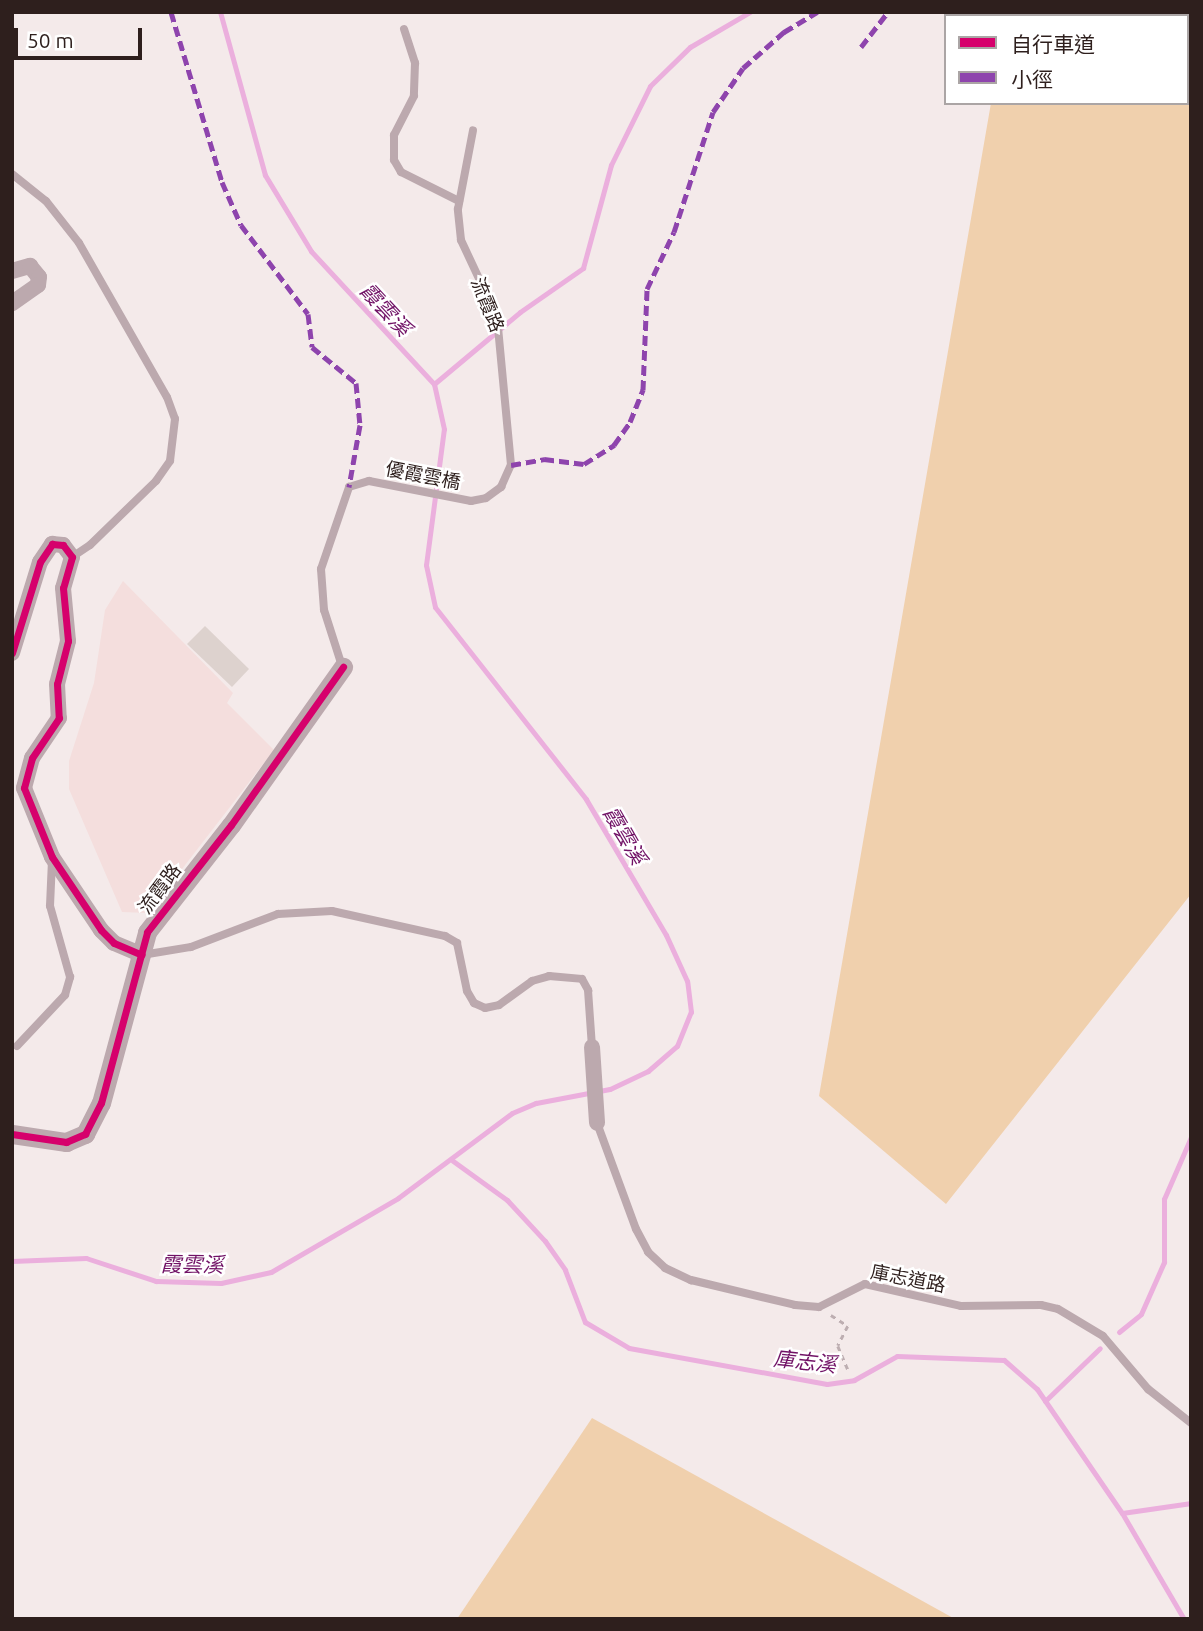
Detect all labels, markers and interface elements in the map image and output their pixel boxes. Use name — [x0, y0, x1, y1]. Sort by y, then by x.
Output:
scale bar — [18, 14, 145, 58]
legend — [944, 14, 1189, 105]
text: 50 m — [27, 28, 74, 52]
text: 自行車道 — [1011, 32, 1095, 56]
text: 小徑 — [1011, 67, 1053, 91]
street label: 流霞路 — [466, 274, 508, 336]
water label: 霞雲溪 — [355, 277, 417, 341]
street label: 優霞雲橋 — [384, 458, 462, 494]
water label: 霞雲溪 — [598, 801, 652, 869]
street label: 流霞路 — [134, 859, 186, 919]
water label: 霞雲溪 — [160, 1251, 224, 1277]
street label: 庫志道路 — [869, 1261, 947, 1297]
water label: 庫志溪 — [772, 1345, 838, 1377]

